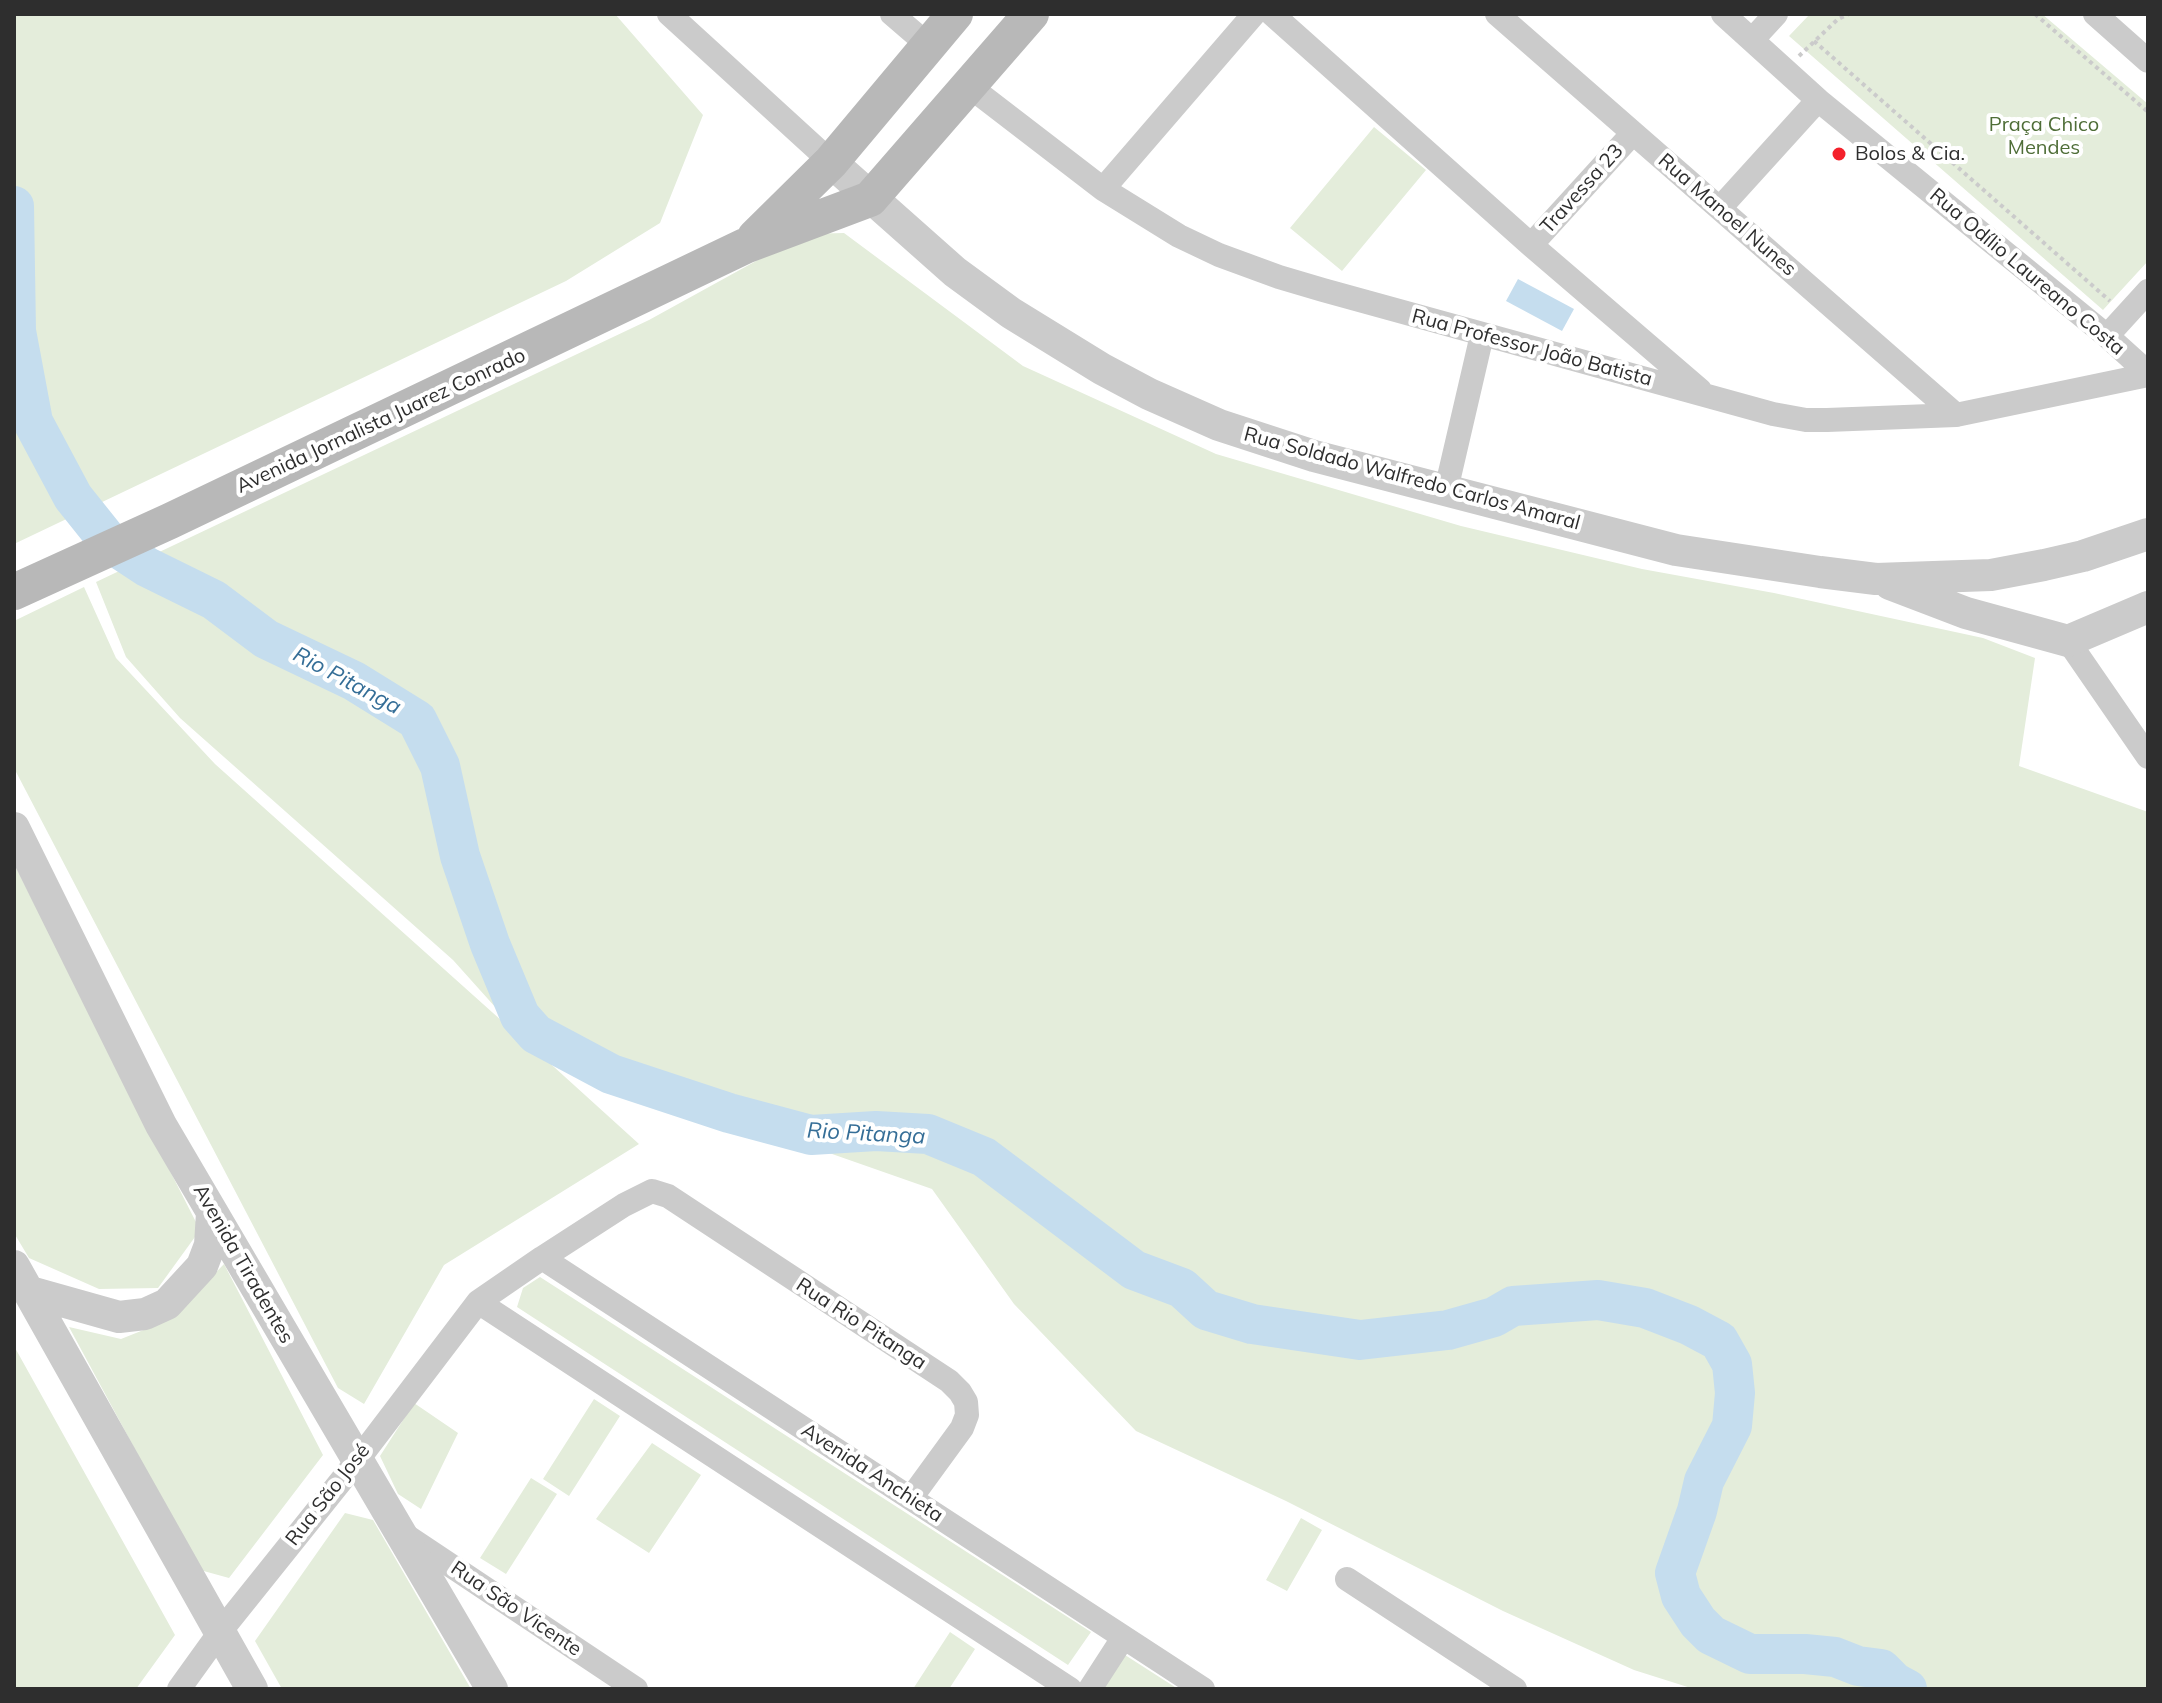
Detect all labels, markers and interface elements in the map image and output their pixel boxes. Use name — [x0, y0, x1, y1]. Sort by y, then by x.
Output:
park label: Praça Chico Mendes — [1989, 113, 2099, 160]
street label: Travessa 23 — [1536, 139, 1628, 239]
place label: Bolos & Cia. — [1855, 142, 1965, 166]
marker: Bolos & Cia. — [1830, 145, 1848, 163]
street label: Rua Manoel Nunes — [1653, 149, 1801, 281]
street label: Rua Odílio Laureano Costa — [1925, 183, 2129, 361]
street label: Rua Professor João Batista — [1409, 304, 1655, 392]
street label: Avenida Jornalista Juarez Conrado — [233, 343, 529, 499]
street label: Rua Soldado Walfredo Carlos Amaral — [1241, 422, 1583, 536]
water label: Rio Pitanga — [288, 642, 406, 720]
water label: Rio Pitanga — [806, 1118, 926, 1150]
street label: Avenida Tiradentes — [188, 1180, 298, 1348]
street label: Rua Rio Pitanga — [791, 1273, 931, 1375]
street label: Avenida Anchieta — [797, 1418, 947, 1528]
street label: Rua São José — [281, 1439, 375, 1551]
street label: Rua São Vicente — [446, 1556, 586, 1662]

